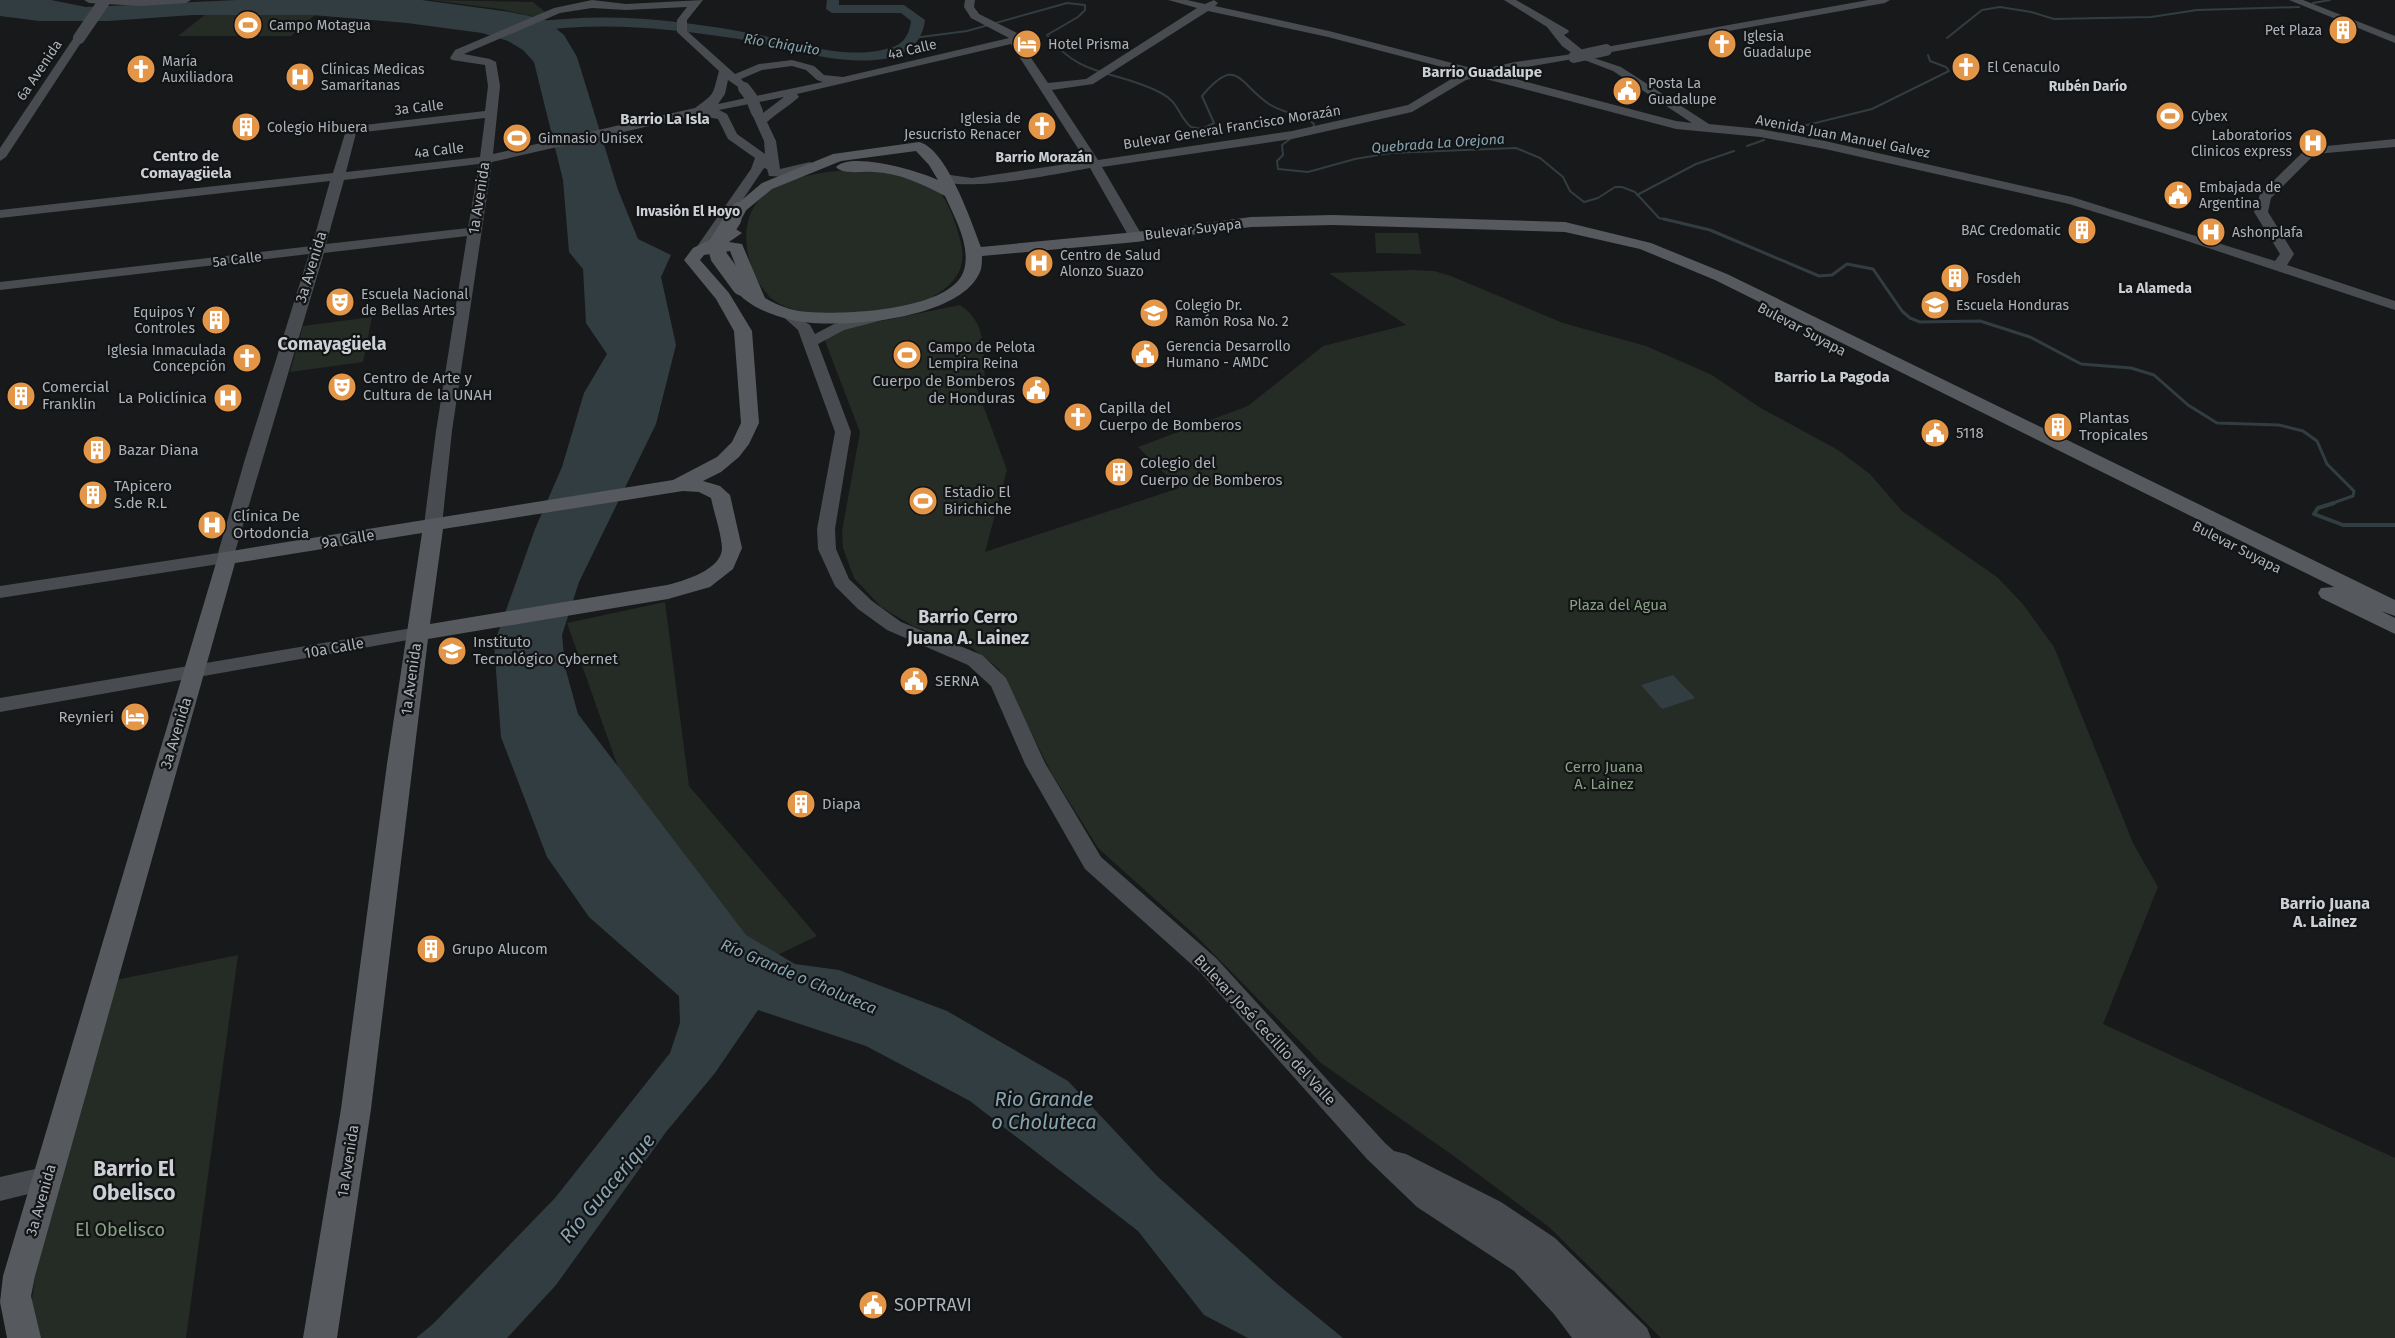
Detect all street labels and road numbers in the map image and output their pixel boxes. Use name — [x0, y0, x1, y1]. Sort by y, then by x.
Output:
street label: 4a Calle — [886, 36, 938, 63]
street label: 6a Avenida — [13, 37, 66, 104]
street label: 3a Calle — [394, 96, 445, 119]
street label: Bulevar General Francisco Morazán — [1122, 102, 1342, 153]
street label: Avenida Juan Manuel Galvez — [1754, 111, 1932, 162]
street label: 4a Calle — [413, 139, 465, 162]
street label: 1a Avenida — [464, 161, 494, 235]
street label: Bulevar Suyapa — [1144, 215, 1242, 244]
street label: 3a Avenida — [292, 229, 330, 305]
street label: 5a Calle — [212, 248, 263, 271]
street label: Bulevar Suyapa — [1755, 299, 1849, 360]
street label: Bulevar Suyapa — [2189, 518, 2284, 577]
street label: 9a Calle — [320, 526, 376, 552]
street label: 10a Calle — [303, 634, 365, 662]
street label: 1a Avenida — [397, 642, 425, 716]
street label: 3a Avenida — [157, 695, 195, 771]
street label: Bulevar José Cecillio del Valle — [1190, 951, 1340, 1109]
street label: 1a Avenida — [333, 1124, 363, 1198]
street label: 3a Avenida — [22, 1162, 60, 1238]

